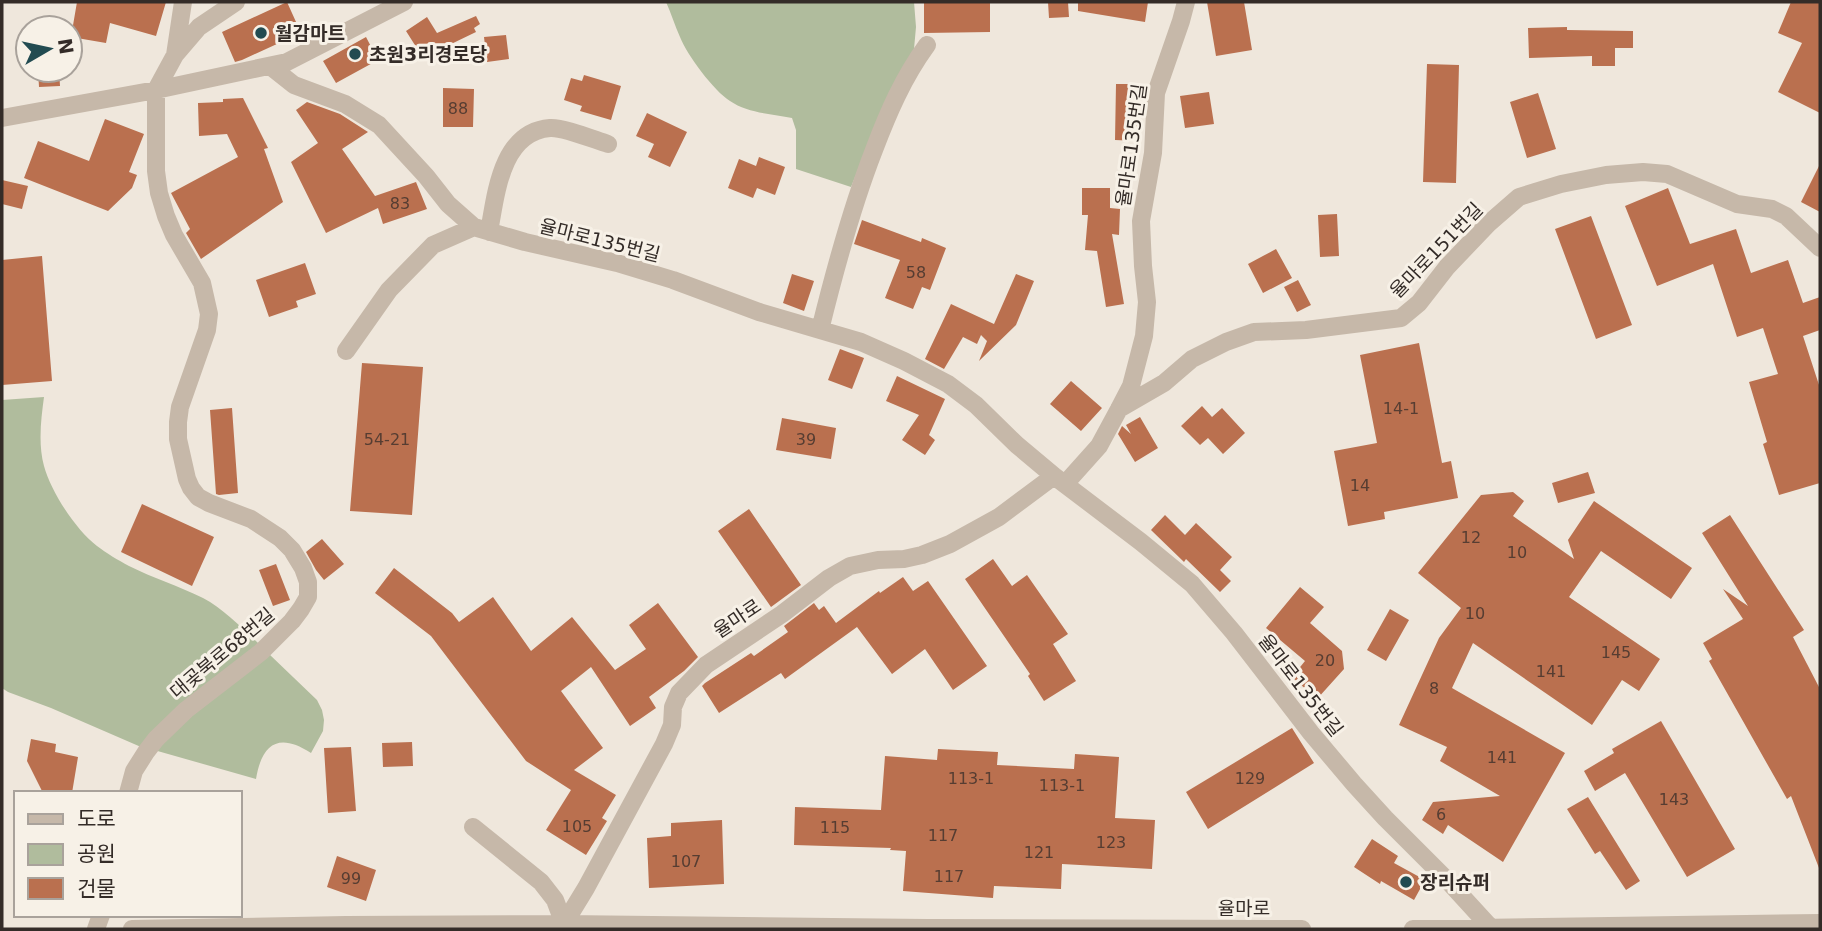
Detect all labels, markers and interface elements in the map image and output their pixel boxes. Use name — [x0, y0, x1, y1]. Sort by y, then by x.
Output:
north arrow — [14, 14, 84, 84]
place label: 월감마트 — [275, 22, 345, 44]
marker: 월감마트 — [253, 25, 269, 41]
text: N — [54, 37, 78, 56]
place label: 초원3리경로당 — [369, 43, 488, 65]
marker: 초원3리경로당 — [347, 46, 363, 62]
street label: 율마로135번길 — [1112, 82, 1150, 208]
house number: 88 — [448, 99, 468, 118]
house number: 83 — [390, 194, 410, 213]
street label: 율마로151번길 — [1385, 198, 1487, 302]
street label: 율마로135번길 — [537, 214, 663, 266]
house number: 58 — [906, 263, 926, 282]
house number: 14-1 — [1383, 399, 1419, 418]
house number: 54-21 — [364, 430, 410, 449]
house number: 39 — [796, 430, 816, 449]
house number: 14 — [1350, 476, 1370, 495]
house number: 12 — [1461, 528, 1481, 547]
house number: 10 — [1507, 543, 1527, 562]
street label: 율마로 — [709, 594, 765, 642]
street label: 대곶북로68번길 — [165, 603, 279, 703]
house number: 10 — [1465, 604, 1485, 623]
street label: 율마로135번길 — [1254, 630, 1348, 740]
house number: 145 — [1601, 643, 1631, 662]
house number: 20 — [1315, 651, 1335, 670]
house number: 141 — [1536, 662, 1566, 681]
house number: 8 — [1429, 679, 1439, 698]
house number: 141 — [1487, 748, 1517, 767]
house number: 113-1 — [948, 769, 994, 788]
house number: 129 — [1235, 769, 1265, 788]
house number: 113-1 — [1039, 776, 1085, 795]
house number: 143 — [1659, 790, 1689, 809]
legend — [14, 791, 242, 917]
house number: 6 — [1436, 805, 1446, 824]
text: 도로 — [77, 807, 116, 831]
house number: 105 — [562, 817, 592, 836]
house number: 115 — [820, 818, 850, 837]
house number: 117 — [928, 826, 958, 845]
house number: 123 — [1096, 833, 1126, 852]
text: 공원 — [77, 842, 116, 866]
house number: 121 — [1024, 843, 1054, 862]
house number: 107 — [671, 852, 701, 871]
house number: 117 — [934, 867, 964, 886]
house number: 99 — [341, 869, 361, 888]
place label: 장리슈퍼 — [1420, 871, 1490, 893]
marker: 장리슈퍼 — [1398, 874, 1414, 890]
text: 건물 — [77, 877, 116, 901]
street label: 율마로 — [1218, 897, 1270, 919]

